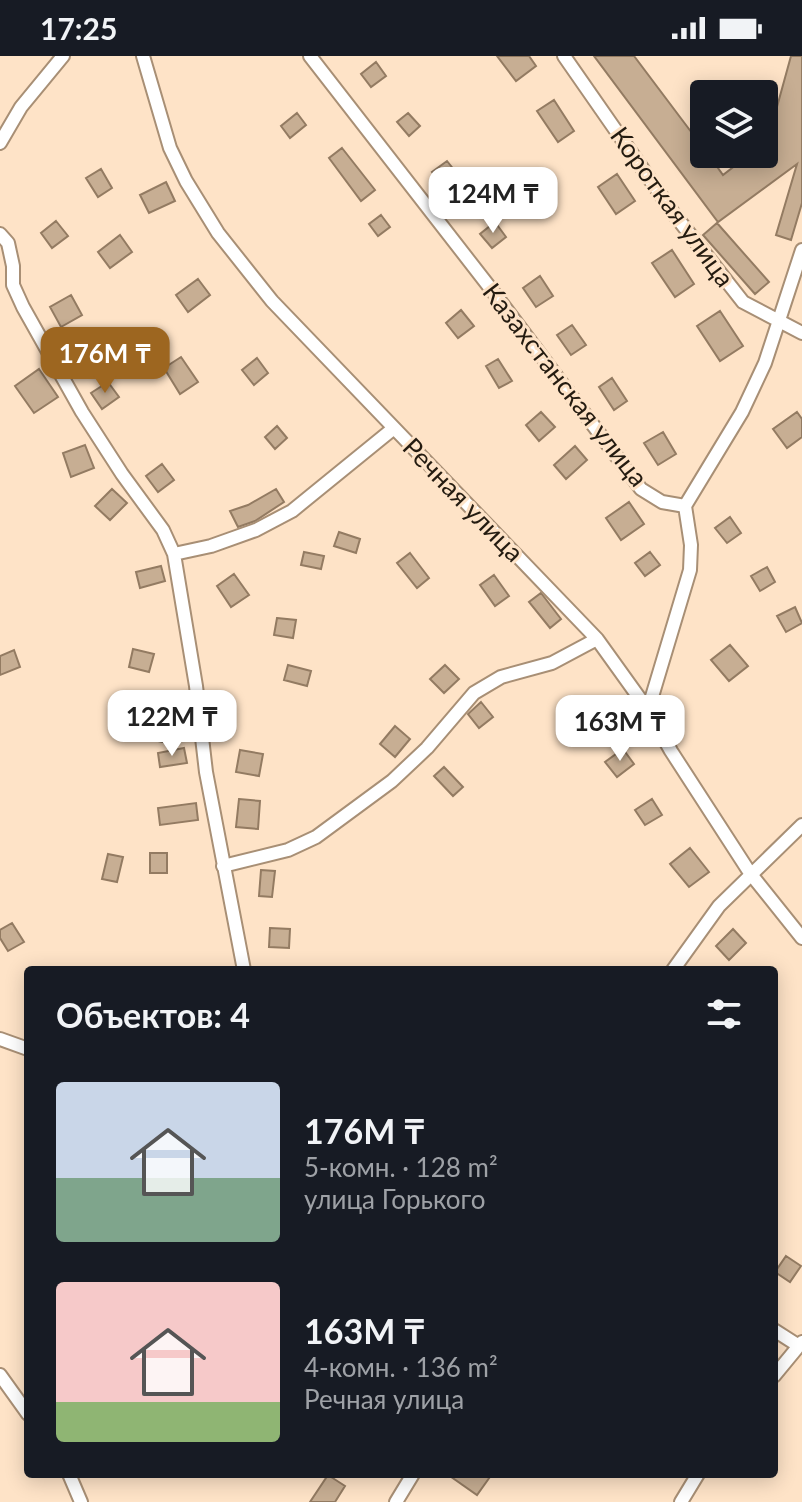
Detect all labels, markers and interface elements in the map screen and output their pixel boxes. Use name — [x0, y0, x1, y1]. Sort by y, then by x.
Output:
text: 17:25 — [40, 10, 117, 46]
map controls — [690, 80, 778, 168]
button: layers — [690, 80, 778, 168]
street label: Короткая улица — [604, 120, 742, 293]
pin: 124M ₸ — [428, 167, 558, 235]
text: 124M ₸ — [447, 177, 539, 209]
street label: Казахстанская улица — [476, 276, 655, 493]
pin: 176M ₸ — [40, 327, 170, 395]
text: 176M ₸ — [59, 337, 151, 369]
street label: Речная улица — [397, 431, 531, 568]
pin: 122M ₸ — [107, 690, 237, 758]
pin: 163M ₸ — [555, 695, 685, 763]
text: 122M ₸ — [126, 700, 218, 732]
text: 163M ₸ — [574, 705, 666, 737]
icon: filters — [702, 992, 746, 1036]
text: Объектов: 4 — [56, 994, 250, 1035]
text: 176M ₸ — [304, 1110, 425, 1151]
icon: home — [120, 1114, 216, 1210]
text: 5-комн. · 128 m² — [304, 1151, 498, 1183]
text: улица Горького — [304, 1183, 485, 1215]
text: 163M ₸ — [304, 1310, 425, 1351]
icon: home — [120, 1314, 216, 1410]
text: 4-комн. · 136 m² — [304, 1351, 498, 1383]
text: Речная улица — [304, 1383, 464, 1415]

